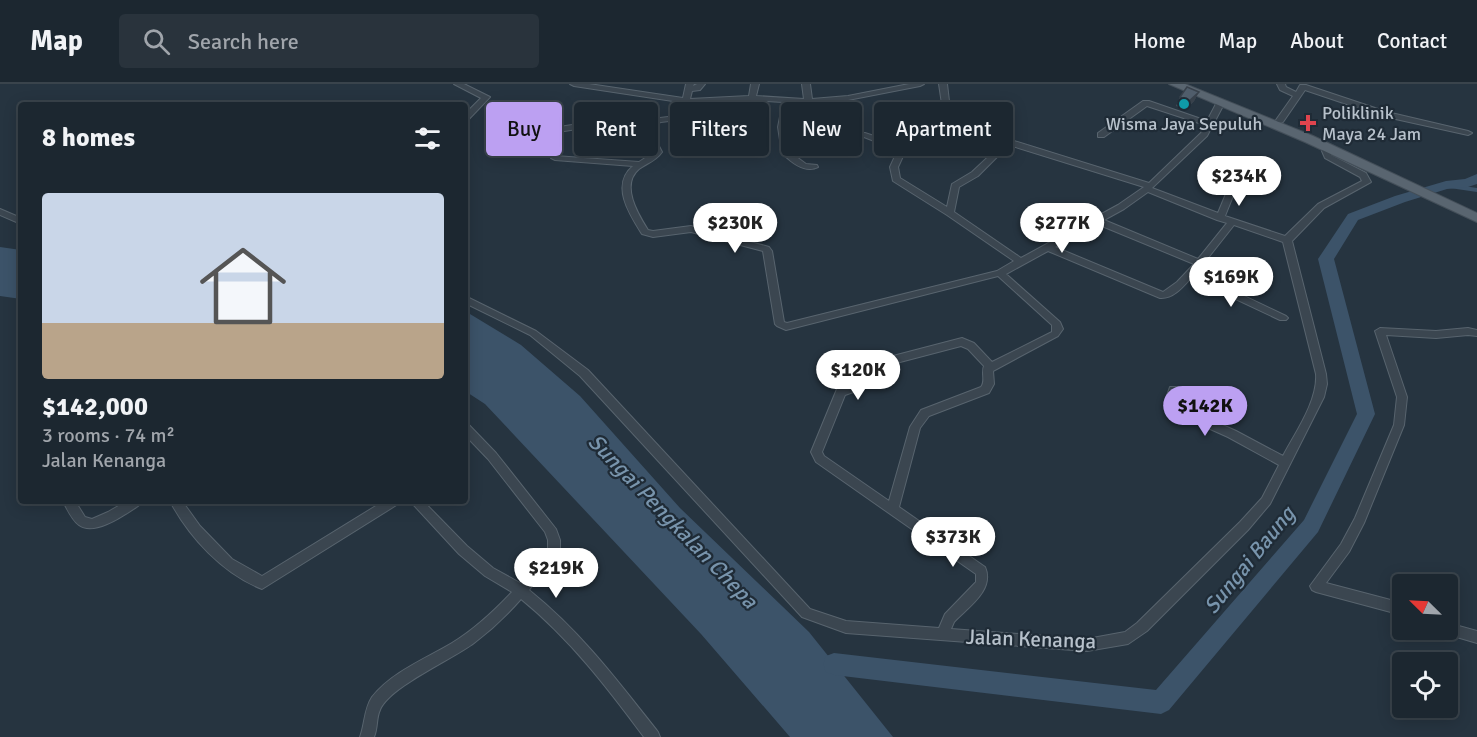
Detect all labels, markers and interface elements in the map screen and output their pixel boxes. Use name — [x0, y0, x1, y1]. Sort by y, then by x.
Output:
search box — [119, 14, 539, 68]
text: Map — [30, 24, 83, 58]
icon: search — [140, 25, 173, 58]
text: Search here — [188, 28, 299, 55]
text: Home — [1133, 28, 1186, 54]
text: Map — [1219, 28, 1257, 54]
text: About — [1290, 28, 1344, 54]
text: Contact — [1377, 28, 1447, 54]
marker: Wisma Jaya Sepuluh — [1177, 97, 1191, 111]
chip: Buy — [486, 102, 562, 156]
chip: Rent — [574, 102, 658, 156]
chip: Filters — [670, 102, 769, 156]
chip: New — [781, 102, 862, 156]
chip: Apartment — [874, 102, 1013, 156]
place label: Poliklinik Maya 24 Jam — [1322, 102, 1421, 145]
place label: Wisma Jaya Sepuluh — [1106, 113, 1262, 135]
marker: Poliklinik Maya 24 Jam — [1299, 114, 1317, 132]
text: 8 homes — [42, 122, 135, 154]
icon: filters — [411, 122, 444, 155]
pin: $234K — [1197, 156, 1281, 207]
text: $234K — [1211, 163, 1267, 188]
pin: $230K — [693, 203, 777, 254]
pin: $277K — [1020, 203, 1104, 254]
text: $230K — [707, 210, 763, 235]
text: $277K — [1034, 210, 1090, 235]
icon: home — [189, 232, 297, 340]
pin: $169K — [1189, 257, 1273, 308]
text: $169K — [1203, 264, 1259, 289]
pin: $120K — [816, 350, 900, 401]
text: $120K — [830, 357, 886, 382]
pin: $142K — [1163, 386, 1247, 437]
text: $142,000 — [42, 391, 148, 423]
text: $142K — [1177, 393, 1233, 418]
text: 3 rooms · 74 m² — [42, 423, 175, 448]
water label: Sungai Pengkalan Chepa — [583, 428, 764, 614]
text: Jalan Kenanga — [42, 448, 166, 473]
water label: Sungai Baung — [1198, 499, 1302, 619]
pin: $373K — [911, 517, 995, 568]
text: $373K — [925, 524, 981, 549]
pin: $219K — [514, 548, 598, 599]
text: $219K — [528, 555, 584, 580]
north arrow — [1392, 574, 1458, 640]
map controls — [1392, 574, 1458, 718]
street label: Jalan Kenanga — [965, 624, 1097, 654]
button: locate — [1392, 652, 1458, 718]

